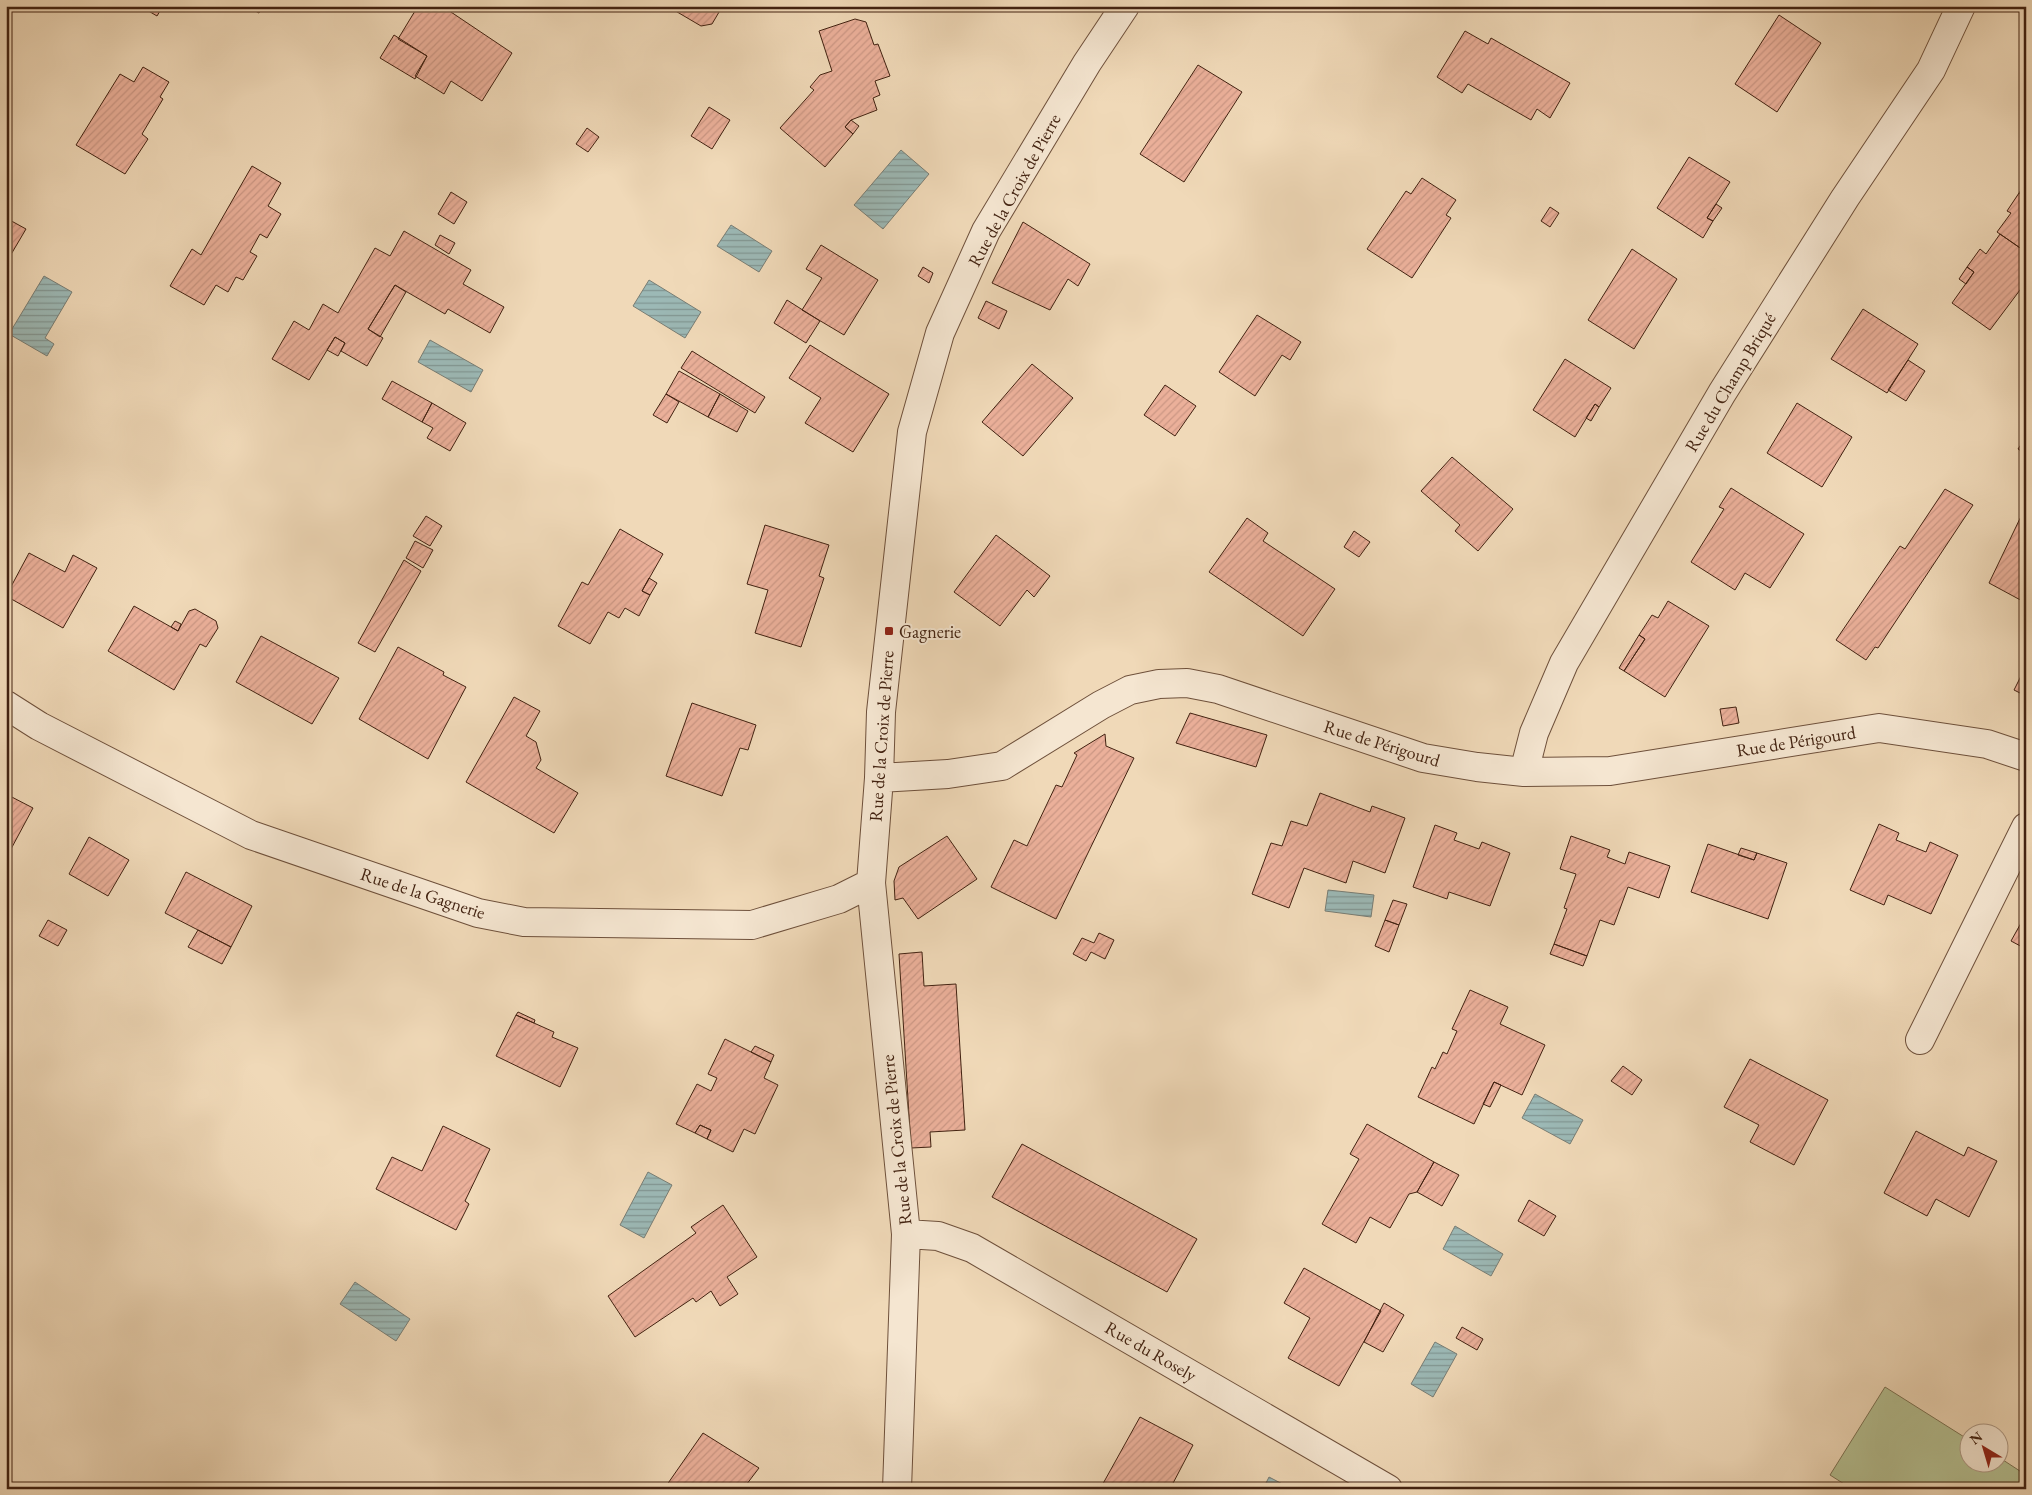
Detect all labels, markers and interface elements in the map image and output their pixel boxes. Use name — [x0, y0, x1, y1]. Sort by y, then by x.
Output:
street label: Rue de la Croix de Pierre — [962, 109, 1066, 271]
street label: Rue du Champ Briqué — [1679, 308, 1781, 456]
place label: Gagnerie — [899, 620, 961, 643]
marker: Gagnerie — [883, 625, 895, 637]
street label: Rue de la Croix de Pierre — [864, 650, 898, 822]
street label: Rue de Périgourd — [1321, 714, 1444, 772]
street label: Rue de Périgourd — [1735, 720, 1858, 762]
street label: Rue de la Gagnerie — [358, 862, 488, 924]
street label: Rue de la Croix de Pierre — [876, 1054, 916, 1226]
street label: Rue du Rosely — [1101, 1316, 1201, 1386]
north arrow — [1960, 1422, 2010, 1472]
text: N — [1966, 1427, 1987, 1448]

